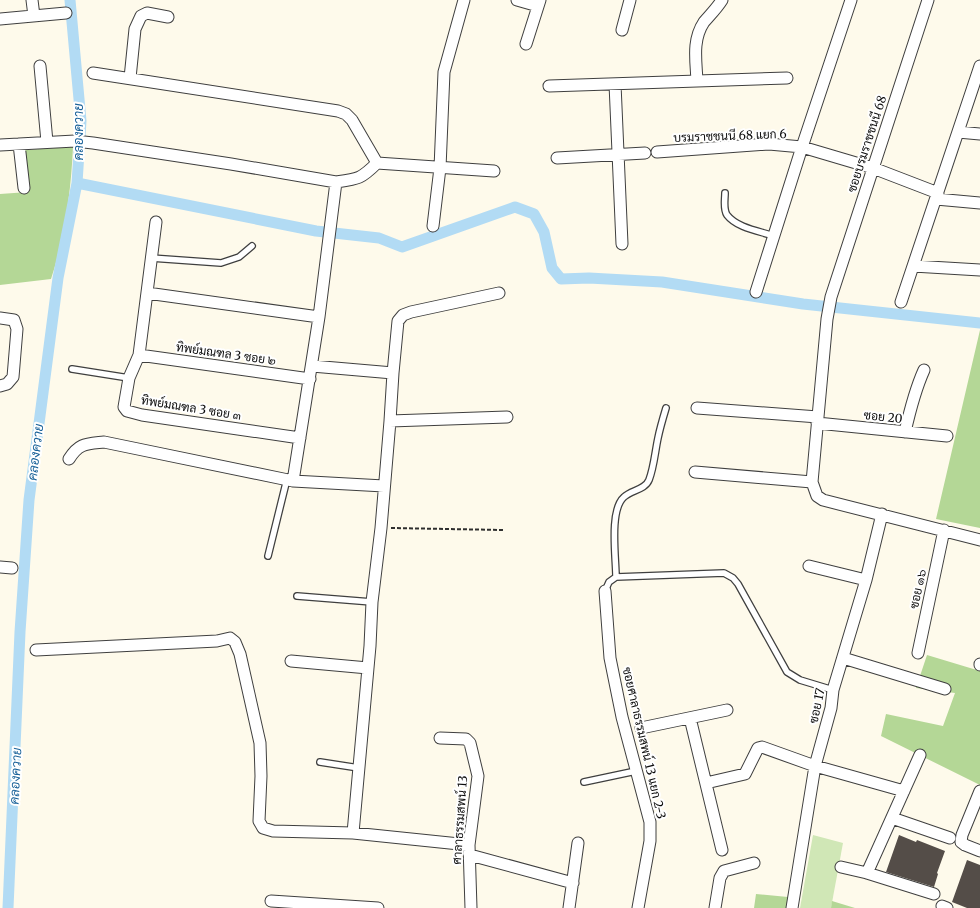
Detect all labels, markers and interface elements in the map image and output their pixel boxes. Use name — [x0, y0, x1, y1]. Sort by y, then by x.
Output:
street label: ซอยบรมราชชนนี 68 — [844, 94, 889, 194]
water label: คลองควาย — [70, 103, 87, 161]
street label: บรมราชชนนี 68 แยก 6 — [673, 126, 787, 145]
street label: ทิพย์มณฑล 3 ซอย ๒ — [175, 339, 277, 368]
street label: ทิพย์มณฑล 3 ซอย ๓ — [140, 392, 242, 423]
street label: ซอย 20 — [863, 407, 903, 426]
water label: คลองควาย — [24, 422, 47, 481]
street label: ซอย ๑๖ — [906, 568, 929, 610]
street label: ซอยศาลาธรรมสพน์ 13 แยก 2-3 — [620, 665, 669, 820]
street label: ซอย 17 — [805, 687, 828, 725]
water label: คลองควาย — [6, 746, 26, 805]
street label: ศาลาธรรมสพน์ 13 — [449, 775, 470, 865]

